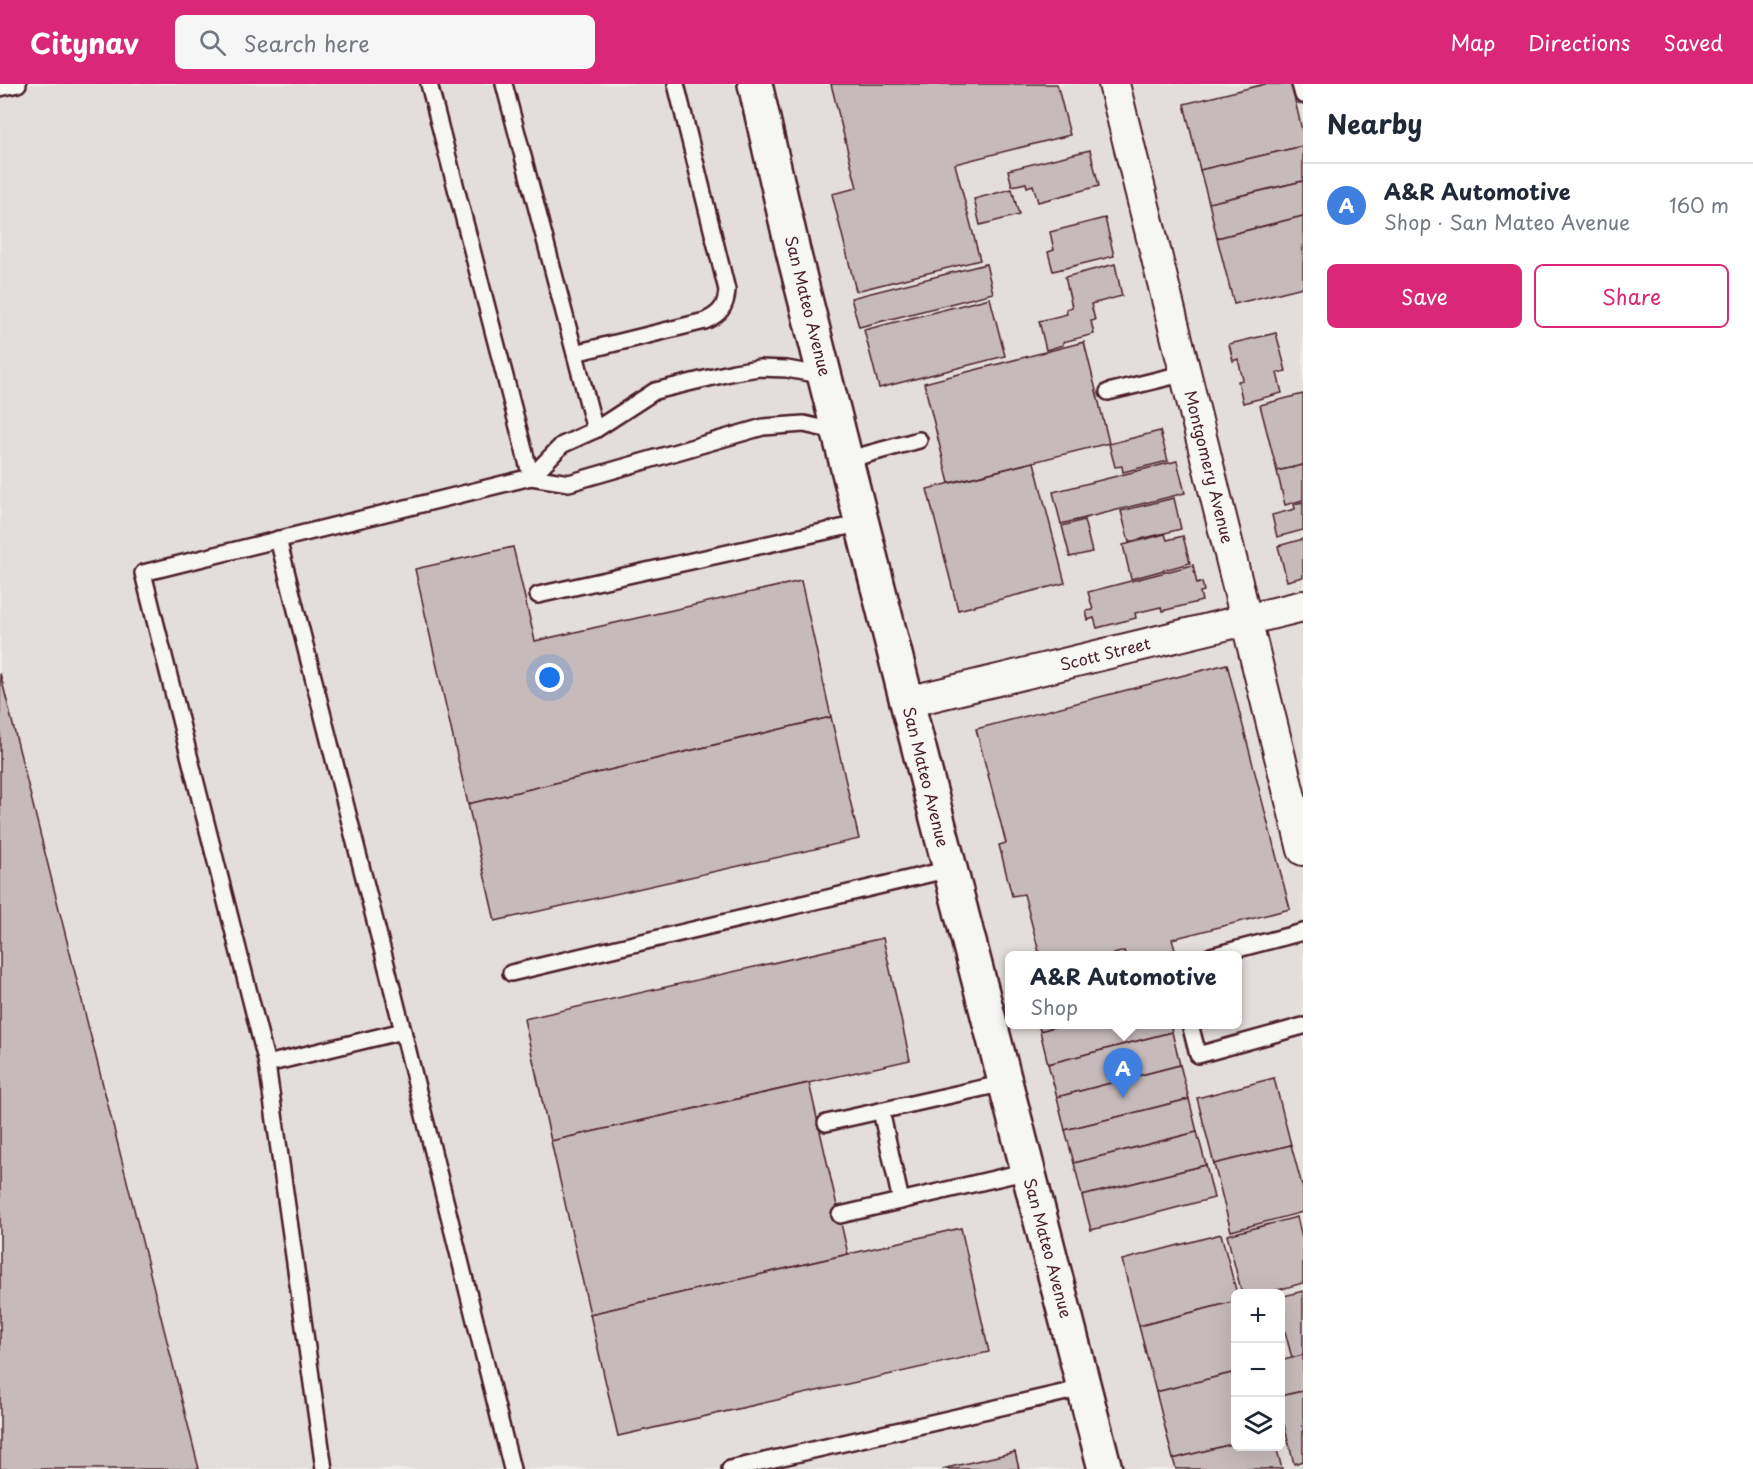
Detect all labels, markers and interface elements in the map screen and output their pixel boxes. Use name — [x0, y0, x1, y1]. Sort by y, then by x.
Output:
search box — [175, 15, 595, 69]
text: Citynav — [30, 21, 139, 64]
icon: search — [196, 26, 229, 59]
text: Search here — [244, 26, 370, 59]
text: Map — [1450, 26, 1495, 58]
text: Directions — [1528, 26, 1630, 58]
text: Saved — [1663, 26, 1723, 58]
text: Nearby — [1327, 104, 1422, 143]
text: A&R Automotive — [1384, 174, 1571, 207]
text: A — [1339, 190, 1354, 220]
text: 160 m — [1669, 190, 1729, 220]
text: Shop · San Mateo Avenue — [1384, 207, 1630, 237]
street label: San Mateo Avenue — [780, 233, 838, 379]
button: Save — [1327, 264, 1522, 328]
button: Share — [1534, 264, 1729, 328]
street label: Montgomery Avenue — [1179, 388, 1241, 546]
street label: Scott Street — [1057, 630, 1153, 676]
your location — [535, 663, 564, 692]
street label: San Mateo Avenue — [898, 704, 956, 850]
popup — [1005, 951, 1242, 1029]
text: A&R Automotive — [1030, 959, 1217, 992]
text: Shop — [1030, 992, 1078, 1022]
pin: A — [1104, 1048, 1142, 1098]
street label: San Mateo Avenue — [1019, 1175, 1079, 1321]
map controls — [1231, 1289, 1285, 1451]
button: + — [1231, 1289, 1285, 1343]
button: − — [1231, 1343, 1285, 1397]
button: layers — [1231, 1397, 1285, 1451]

